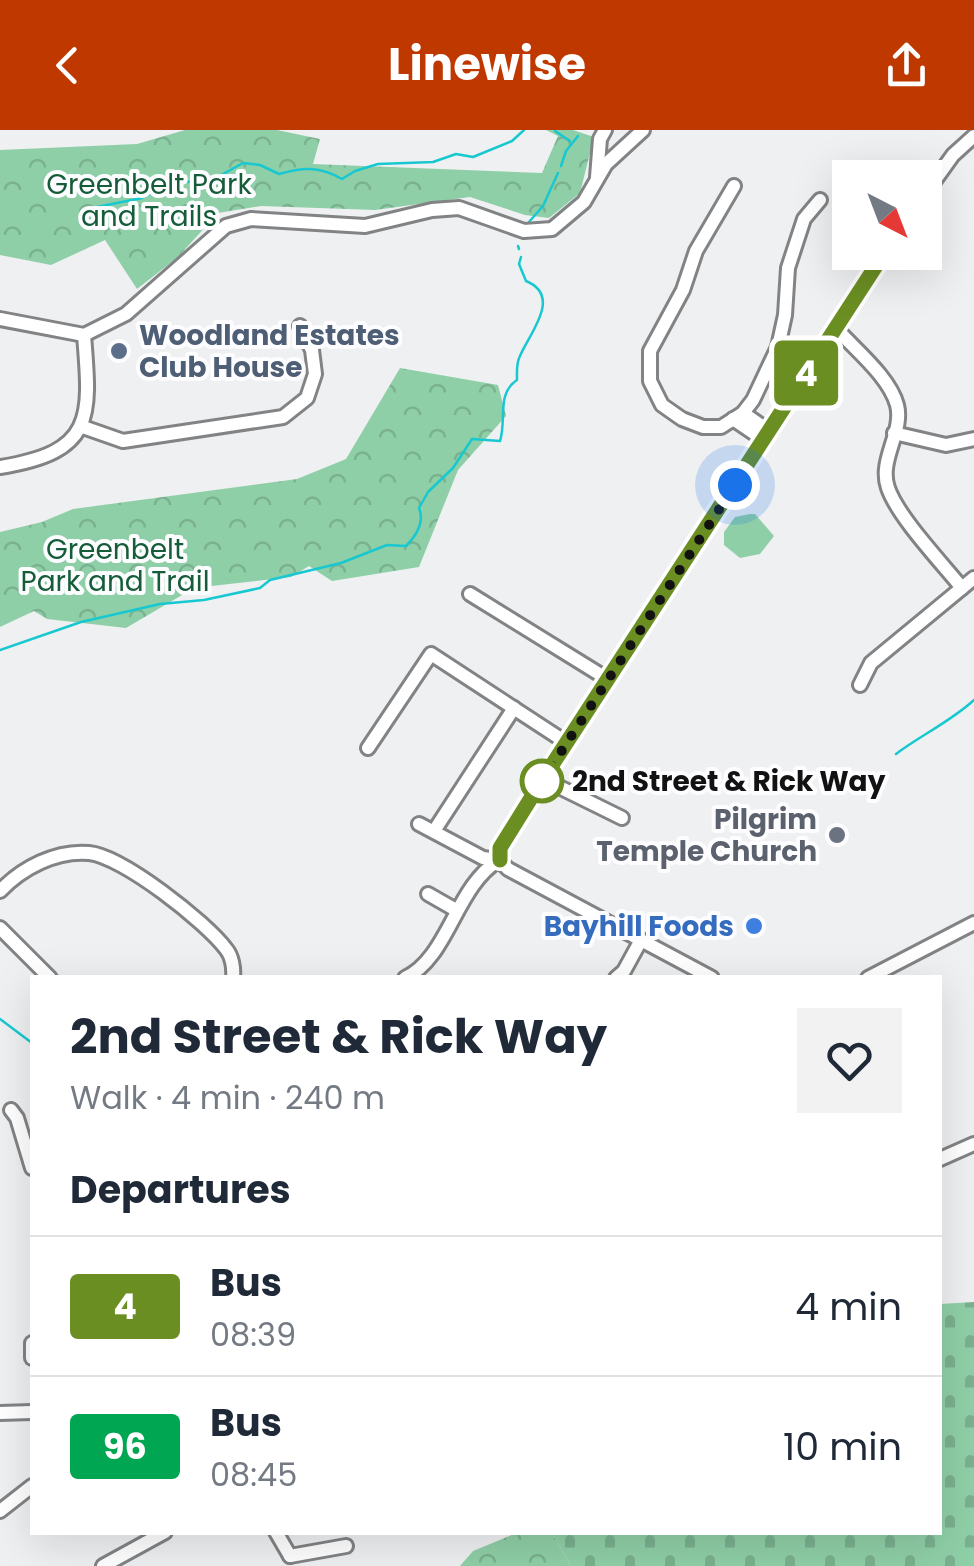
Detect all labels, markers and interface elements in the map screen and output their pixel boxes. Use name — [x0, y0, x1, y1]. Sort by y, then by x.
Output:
text: Linewise — [388, 33, 586, 96]
icon: back — [40, 38, 95, 93]
icon: share — [879, 38, 934, 93]
north arrow — [832, 160, 942, 270]
map controls — [832, 160, 942, 270]
park label: Greenbelt Park and Trails — [46, 165, 252, 236]
place label: Woodland Estates Club House — [139, 316, 400, 387]
marker: Woodland Estates Club House — [108, 340, 130, 362]
line badge: 4 — [774, 340, 838, 406]
text: 4 — [794, 349, 818, 398]
your location — [710, 460, 760, 510]
park label: Greenbelt Park and Trail — [20, 530, 210, 601]
marker: 2nd Street & Rick Way — [521, 760, 563, 802]
place label: 2nd Street & Rick Way — [572, 762, 886, 801]
place label: Pilgrim Temple Church — [596, 800, 817, 871]
marker: Pilgrim Temple Church — [826, 824, 848, 846]
place label: Bayhill Foods — [544, 907, 734, 946]
marker: Bayhill Foods — [743, 915, 765, 937]
text: 2nd Street & Rick Way — [70, 1003, 607, 1070]
button: heart — [797, 1008, 902, 1113]
text: Walk · 4 min · 240 m — [70, 1075, 385, 1120]
text: Departures — [70, 1163, 291, 1216]
text: Bus — [210, 1256, 282, 1309]
text: 4 min — [795, 1280, 902, 1333]
text: 4 — [113, 1282, 137, 1331]
text: 08:39 — [210, 1312, 296, 1357]
text: Bus — [210, 1396, 282, 1449]
text: 10 min — [783, 1420, 902, 1473]
text: 96 — [103, 1422, 147, 1471]
text: 08:45 — [210, 1452, 297, 1497]

